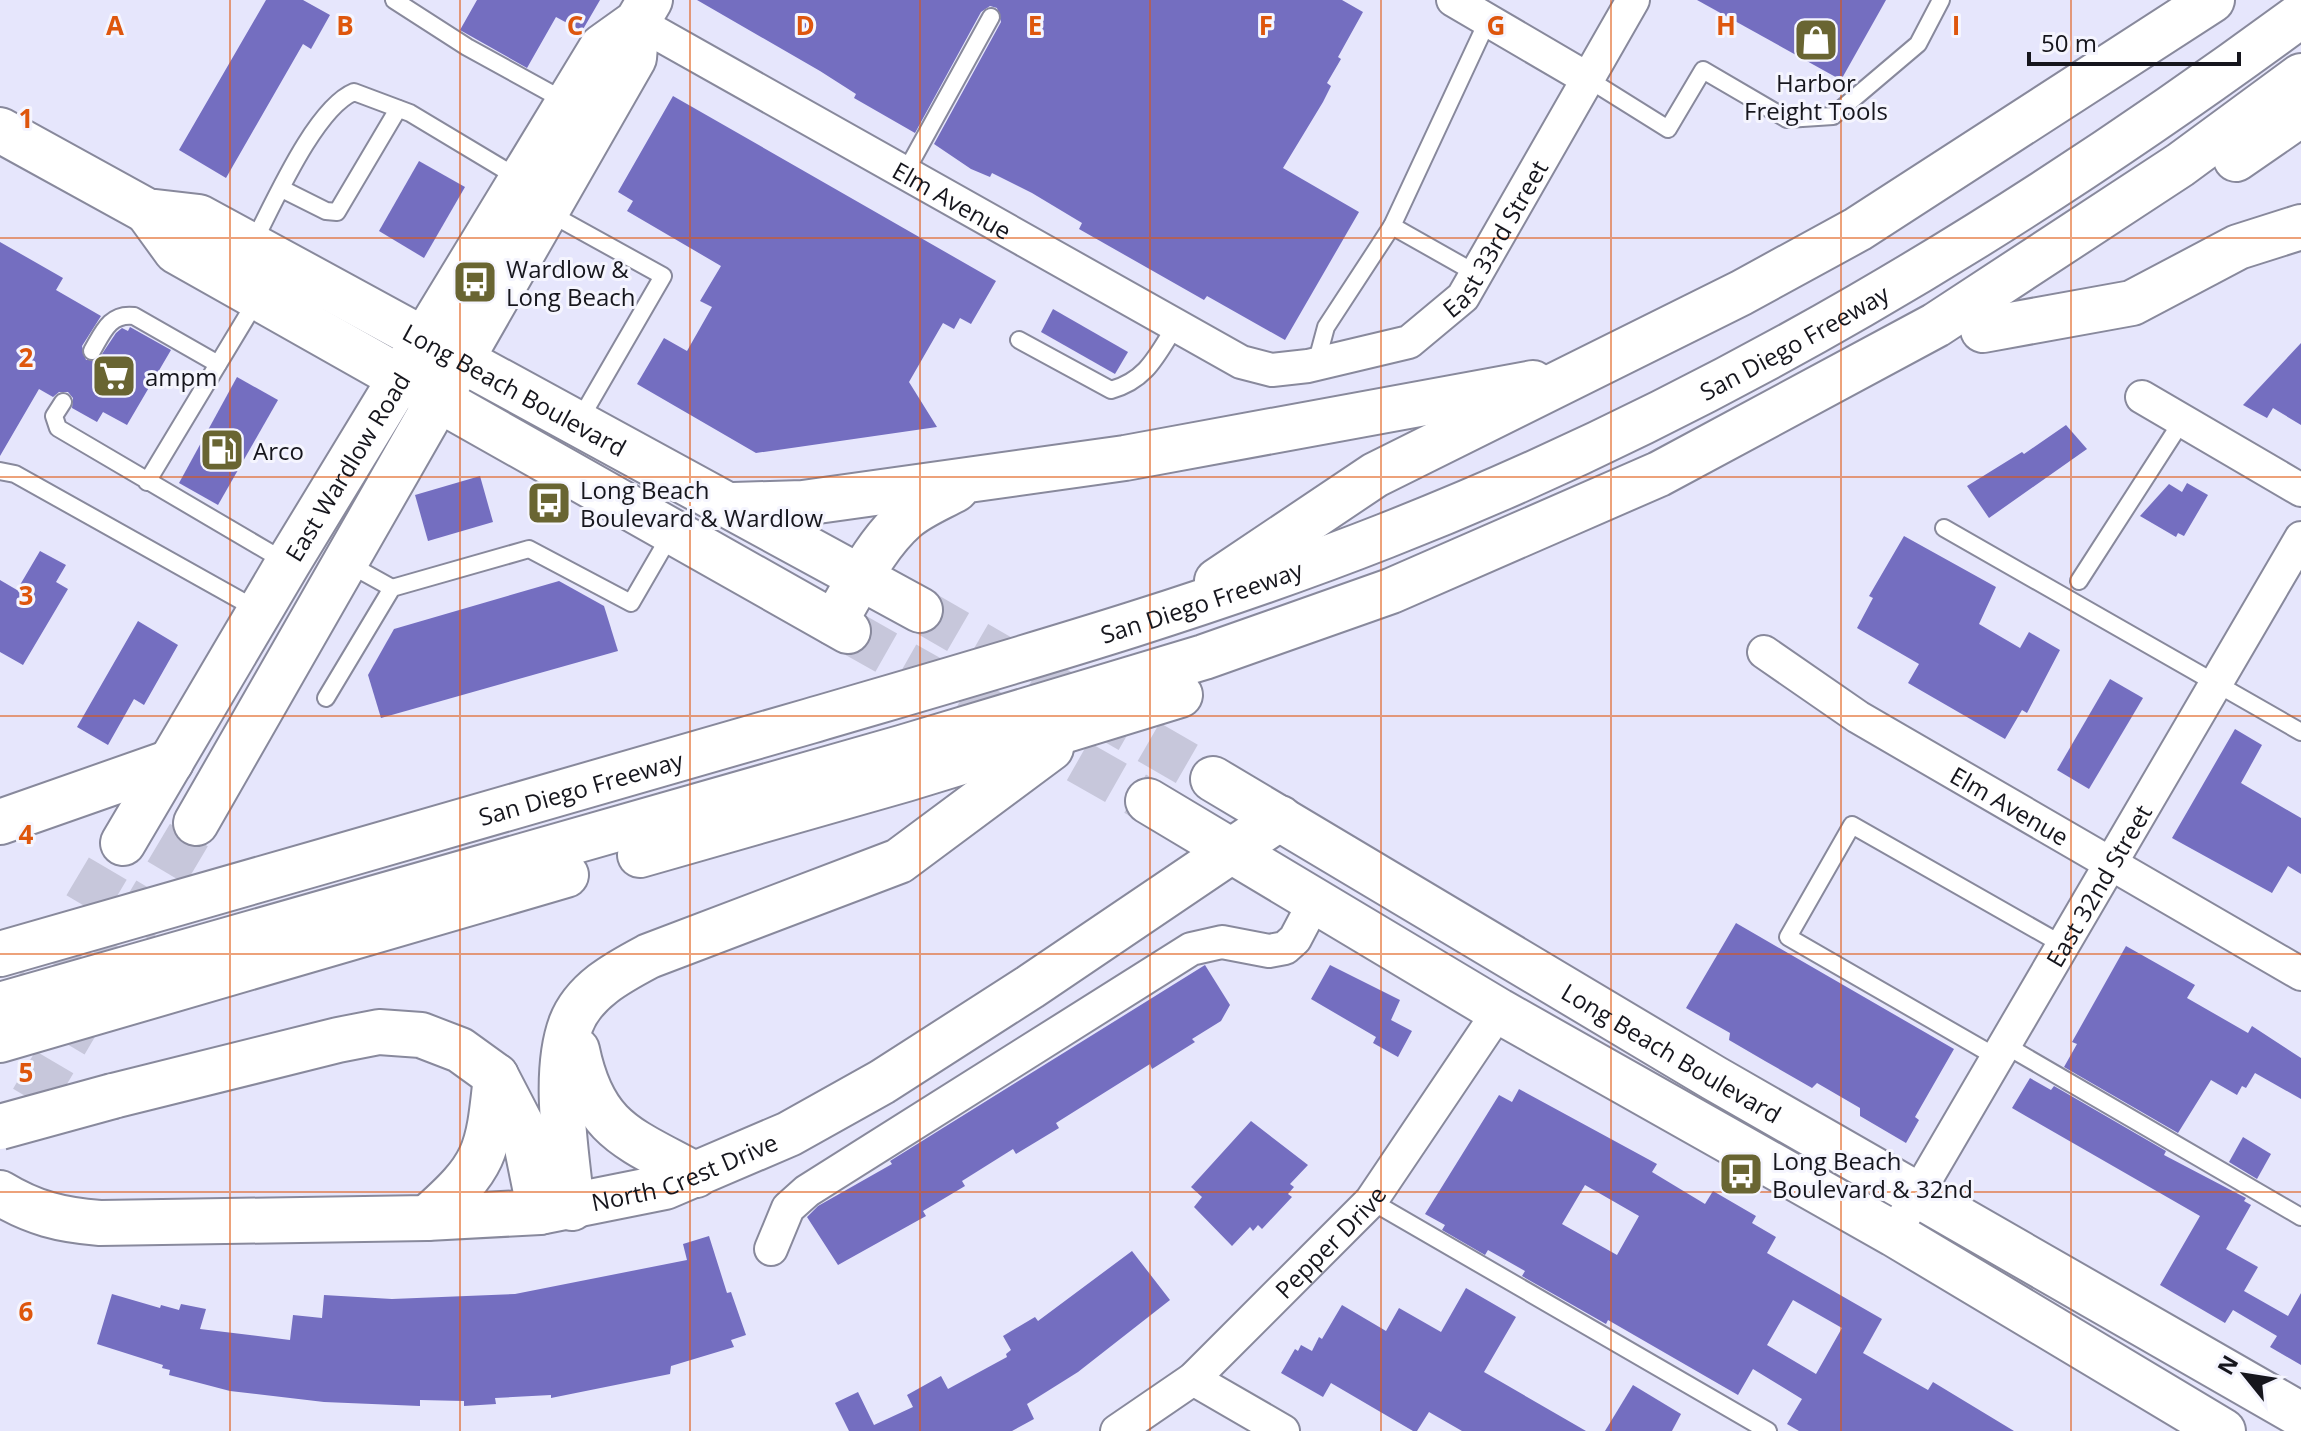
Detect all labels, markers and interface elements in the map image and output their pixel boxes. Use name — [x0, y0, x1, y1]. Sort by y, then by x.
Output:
text: A — [106, 7, 124, 43]
text: B — [336, 7, 354, 43]
text: C — [567, 7, 583, 43]
text: D — [795, 7, 815, 43]
text: E — [1028, 7, 1042, 43]
text: F — [1259, 7, 1273, 43]
text: G — [1487, 7, 1505, 43]
text: H — [1716, 7, 1736, 43]
text: I — [1952, 7, 1960, 43]
shop icon: Harbor Freight Tools — [1792, 16, 1840, 64]
scale bar — [2029, 16, 2239, 66]
text: 50 m — [2041, 26, 2097, 59]
place label: Harbor Freight Tools — [1744, 66, 1888, 127]
text: 1 — [19, 100, 33, 136]
street label: Elm Avenue — [887, 153, 1018, 246]
street label: East 33rd Street — [1435, 154, 1555, 324]
place label: Wardlow & Long Beach — [506, 252, 635, 313]
bus stop icon: Wardlow & Long Beach — [451, 258, 499, 306]
street label: San Diego Freeway — [1694, 276, 1895, 407]
street label: Long Beach Boulevard — [397, 315, 632, 463]
text: 2 — [19, 339, 34, 375]
supermarket icon: ampm — [90, 352, 138, 400]
place label: ampm — [145, 360, 217, 393]
street label: East Wardlow Road — [277, 366, 417, 567]
fuel station icon: Arco — [198, 426, 246, 474]
place label: Arco — [253, 434, 304, 467]
place label: Long Beach Boulevard & Wardlow — [580, 473, 823, 534]
bus stop icon: Long Beach Boulevard & Wardlow — [525, 479, 573, 527]
street label: San Diego Freeway — [1096, 552, 1308, 650]
text: 3 — [19, 577, 33, 613]
street label: San Diego Freeway — [474, 742, 688, 833]
street label: Elm Avenue — [1945, 758, 2075, 852]
street label: East 32nd Street — [2037, 798, 2158, 973]
text: 4 — [19, 816, 34, 852]
street label: Long Beach Boulevard — [1556, 974, 1788, 1130]
text: 5 — [19, 1054, 33, 1090]
street label: North Crest Drive — [588, 1124, 782, 1218]
place label: Long Beach Boulevard & 32nd — [1772, 1144, 1973, 1205]
bus stop icon: Long Beach Boulevard & 32nd — [1717, 1150, 1765, 1198]
street label: Pepper Drive — [1267, 1179, 1393, 1305]
text: 6 — [19, 1293, 34, 1329]
north arrow — [2205, 1335, 2285, 1415]
text: N — [2209, 1349, 2244, 1380]

